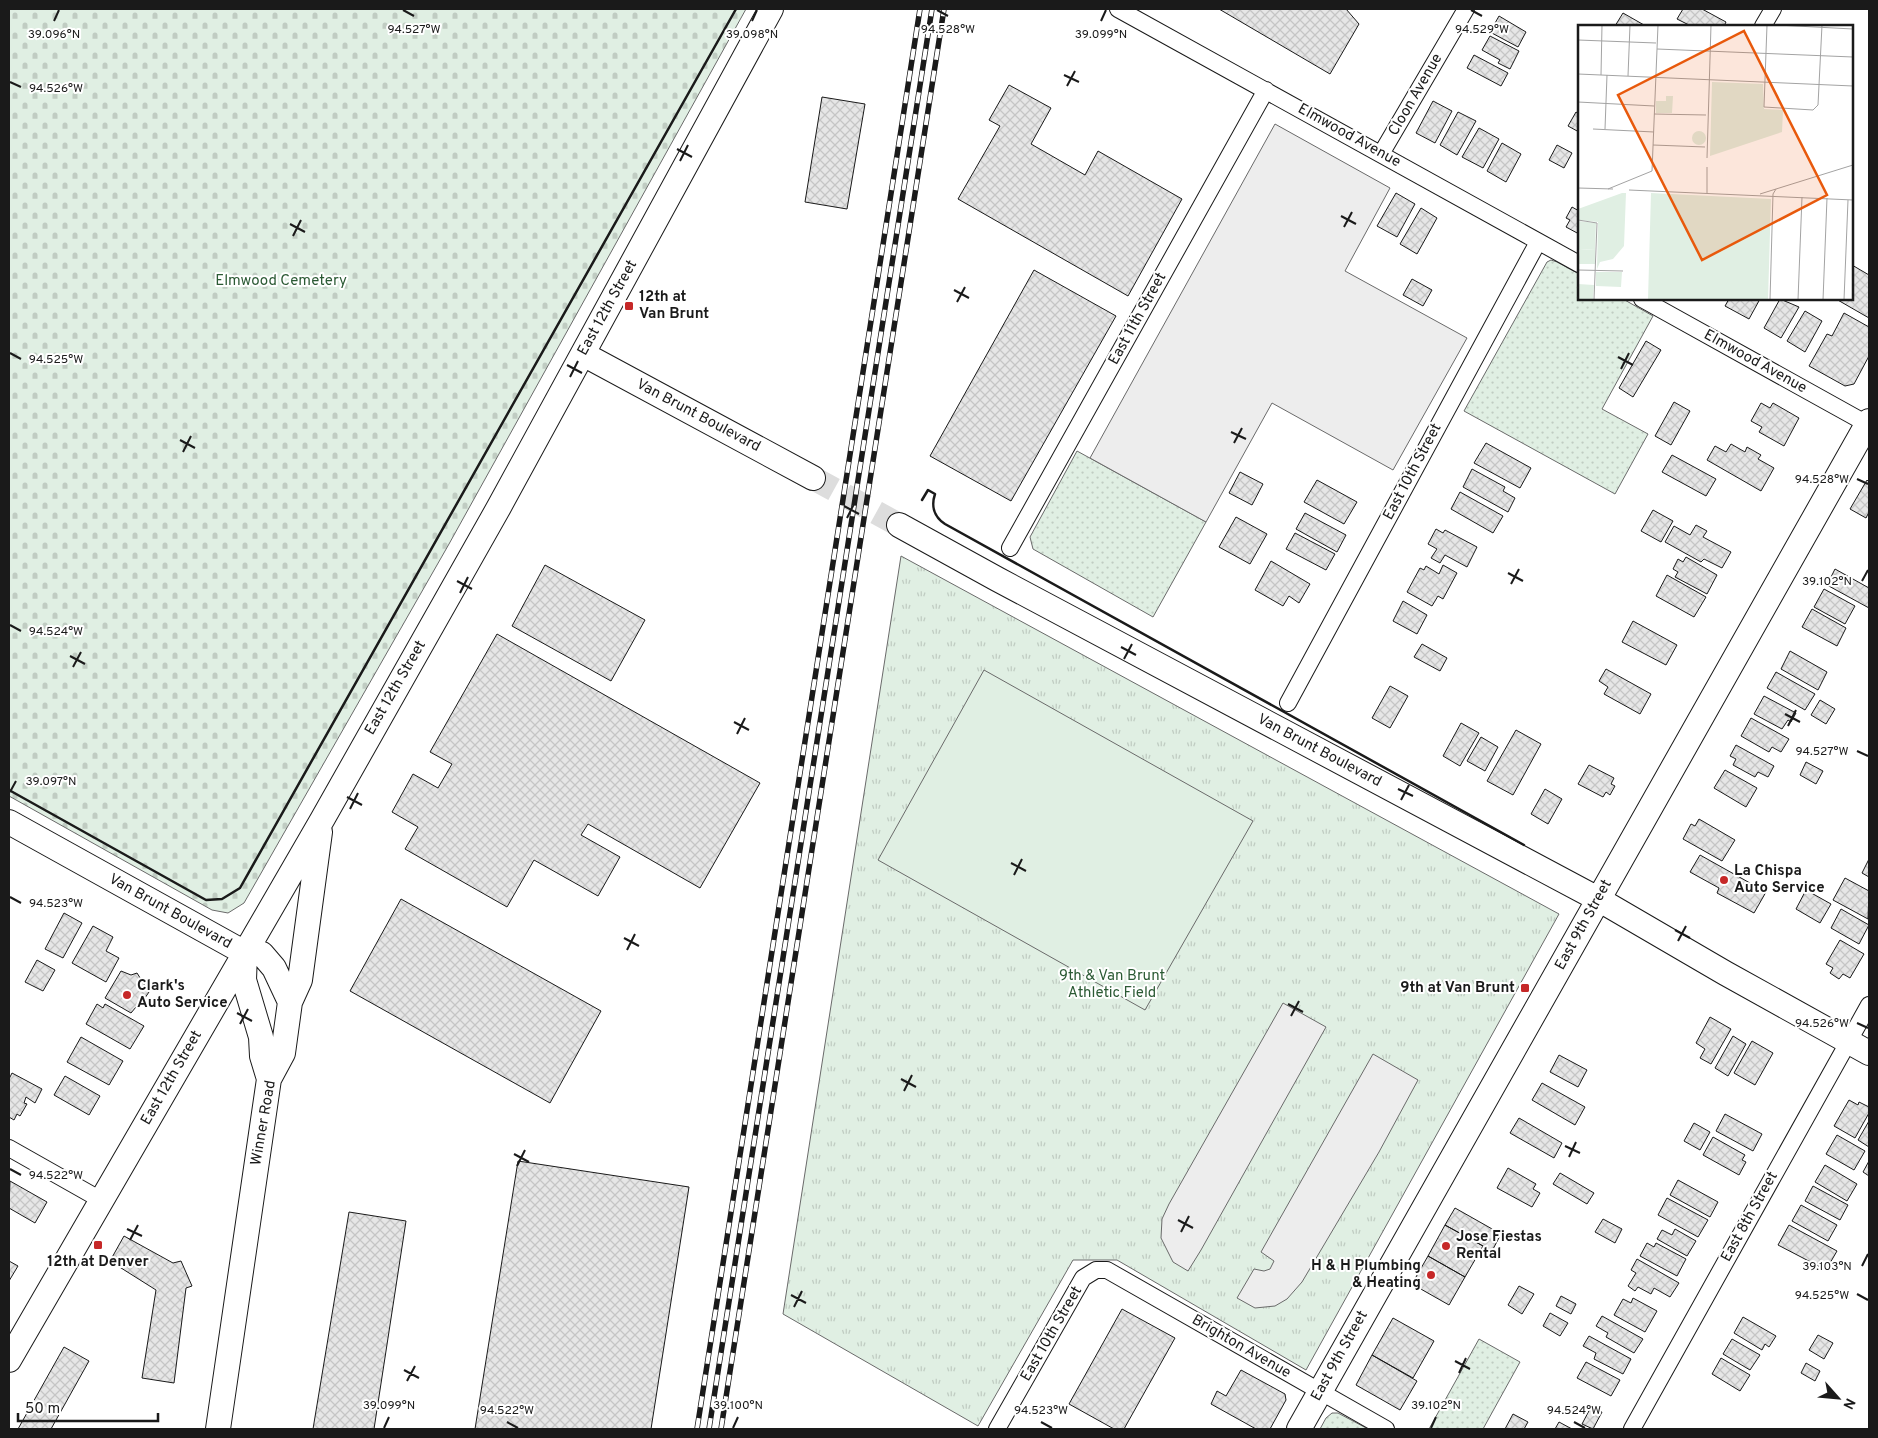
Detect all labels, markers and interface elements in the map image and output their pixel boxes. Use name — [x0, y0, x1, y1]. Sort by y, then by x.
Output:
text: 94.527°W — [387, 22, 441, 38]
text: 94.528°W — [921, 22, 975, 38]
text: 94.529°W — [1455, 22, 1509, 38]
inset map — [1578, 25, 1853, 300]
text: 39.096°N — [28, 27, 80, 43]
text: 39.098°N — [726, 27, 778, 43]
text: 39.099°N — [1075, 27, 1127, 43]
street label: Cloon Avenue — [1385, 50, 1447, 140]
text: 94.526°W — [29, 81, 83, 97]
street label: Elmwood Avenue — [1294, 100, 1404, 172]
street label: East 12th Street — [574, 257, 642, 359]
street label: East 11th Street — [1105, 269, 1171, 369]
park label: Elmwood Cemetery — [215, 272, 347, 291]
place label: 12th at Van Brunt — [639, 288, 709, 324]
marker: 12th at Van Brunt — [623, 300, 635, 312]
street label: Elmwood Avenue — [1700, 326, 1810, 398]
text: 94.525°W — [29, 352, 83, 368]
street label: Van Brunt Boulevard — [633, 375, 763, 457]
street label: East 10th Street — [1380, 420, 1446, 524]
text: 94.528°W — [1795, 472, 1849, 488]
text: 39.102°N — [1802, 574, 1852, 590]
text: 94.524°W — [29, 624, 83, 640]
street label: East 12th Street — [361, 637, 431, 739]
street label: Van Brunt Boulevard — [1254, 710, 1384, 792]
text: 94.527°W — [1795, 744, 1849, 760]
text: 39.097°N — [25, 774, 77, 790]
place label: La Chispa Auto Service — [1734, 862, 1825, 898]
street label: Van Brunt Boulevard — [105, 870, 235, 954]
marker: La Chispa Auto Service — [1718, 874, 1730, 886]
street label: East 9th Street — [1551, 876, 1617, 974]
text: 94.523°W — [29, 896, 83, 912]
park label: 9th & Van Brunt Athletic Field — [1059, 967, 1165, 1003]
place label: Clark's Auto Service — [137, 977, 228, 1013]
place label: 9th at Van Brunt — [1400, 979, 1515, 998]
marker: 9th at Van Brunt — [1519, 982, 1531, 994]
marker: Clark's Auto Service — [121, 989, 133, 1001]
text: 94.526°W — [1795, 1016, 1849, 1032]
street label: East 12th Street — [137, 1027, 207, 1129]
street label: Winner Road — [247, 1079, 281, 1167]
text: 94.522°W — [29, 1168, 83, 1184]
street label: East 8th Street — [1717, 1168, 1783, 1266]
place label: Jose Fiestas Rental — [1456, 1228, 1542, 1264]
marker: 12th at Denver — [92, 1239, 104, 1251]
marker: Jose Fiestas Rental — [1440, 1240, 1452, 1252]
place label: 12th at Denver — [47, 1253, 150, 1272]
place label: H & H Plumbing & Heating — [1311, 1257, 1421, 1293]
text: 39.103°N — [1802, 1259, 1852, 1275]
marker: H & H Plumbing & Heating — [1425, 1269, 1437, 1281]
street label: East 10th Street — [1017, 1283, 1087, 1385]
text: 94.525°W — [1795, 1288, 1849, 1304]
street label: East 9th Street — [1307, 1307, 1373, 1405]
street label: Brighton Avenue — [1188, 1311, 1294, 1383]
north arrow — [1813, 1373, 1863, 1423]
scale bar — [18, 1390, 158, 1422]
text: N — [1838, 1395, 1858, 1412]
text: 39.099°N — [363, 1398, 415, 1414]
text: 39.100°N — [713, 1398, 763, 1414]
text: 39.102°N — [1411, 1398, 1461, 1414]
text: 50 m — [25, 1400, 60, 1419]
text: 94.522°W — [480, 1403, 534, 1419]
text: 94.523°W — [1014, 1403, 1068, 1419]
text: 94.524°W — [1547, 1403, 1601, 1419]

